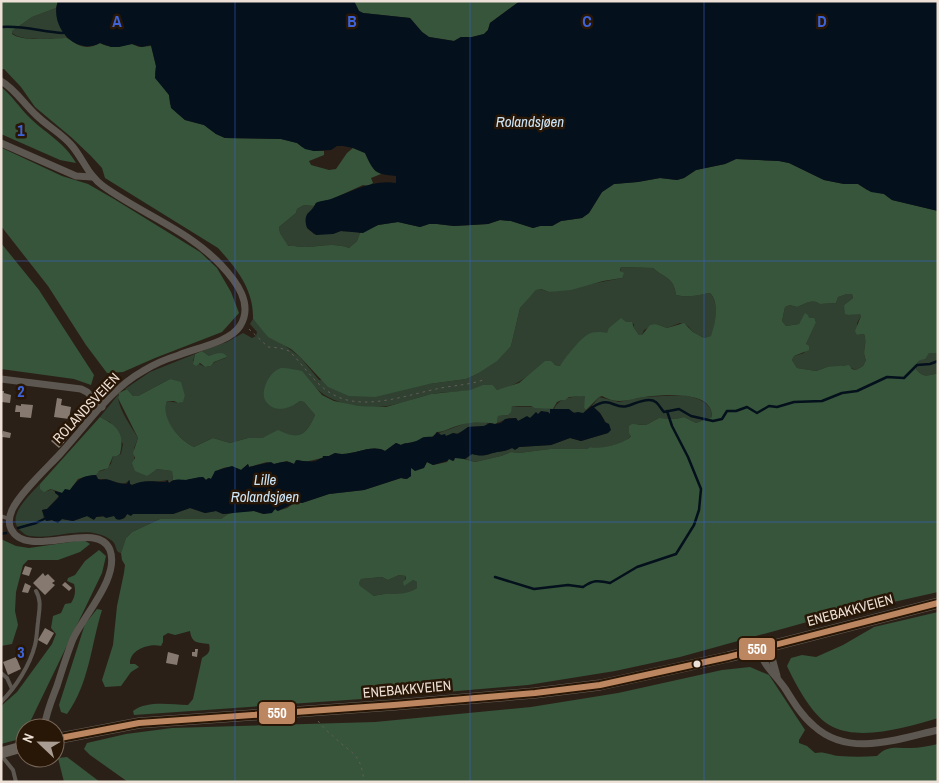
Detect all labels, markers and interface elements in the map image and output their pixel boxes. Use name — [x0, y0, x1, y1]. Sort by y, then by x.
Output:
text: A — [112, 10, 122, 32]
text: B — [347, 10, 357, 32]
text: C — [582, 10, 592, 32]
text: D — [817, 10, 827, 32]
water label: Rolandsjøen — [496, 111, 564, 132]
text: 1 — [17, 119, 25, 141]
street label: ROLANDSVEIEN — [49, 369, 123, 447]
text: 2 — [17, 380, 25, 402]
water label: Lille Rolandsjøen — [231, 469, 299, 507]
street label: ENEBAKKVEIEN — [805, 590, 895, 630]
line badge: 550 — [738, 637, 776, 661]
text: 550 — [747, 640, 767, 658]
text: 3 — [17, 641, 25, 663]
unlabelled marker — [692, 659, 702, 669]
street label: ENEBAKKVEIEN — [362, 676, 452, 702]
line badge: 550 — [258, 701, 296, 725]
text: 550 — [267, 704, 287, 722]
north arrow — [15, 718, 65, 768]
text: N — [18, 731, 38, 745]

